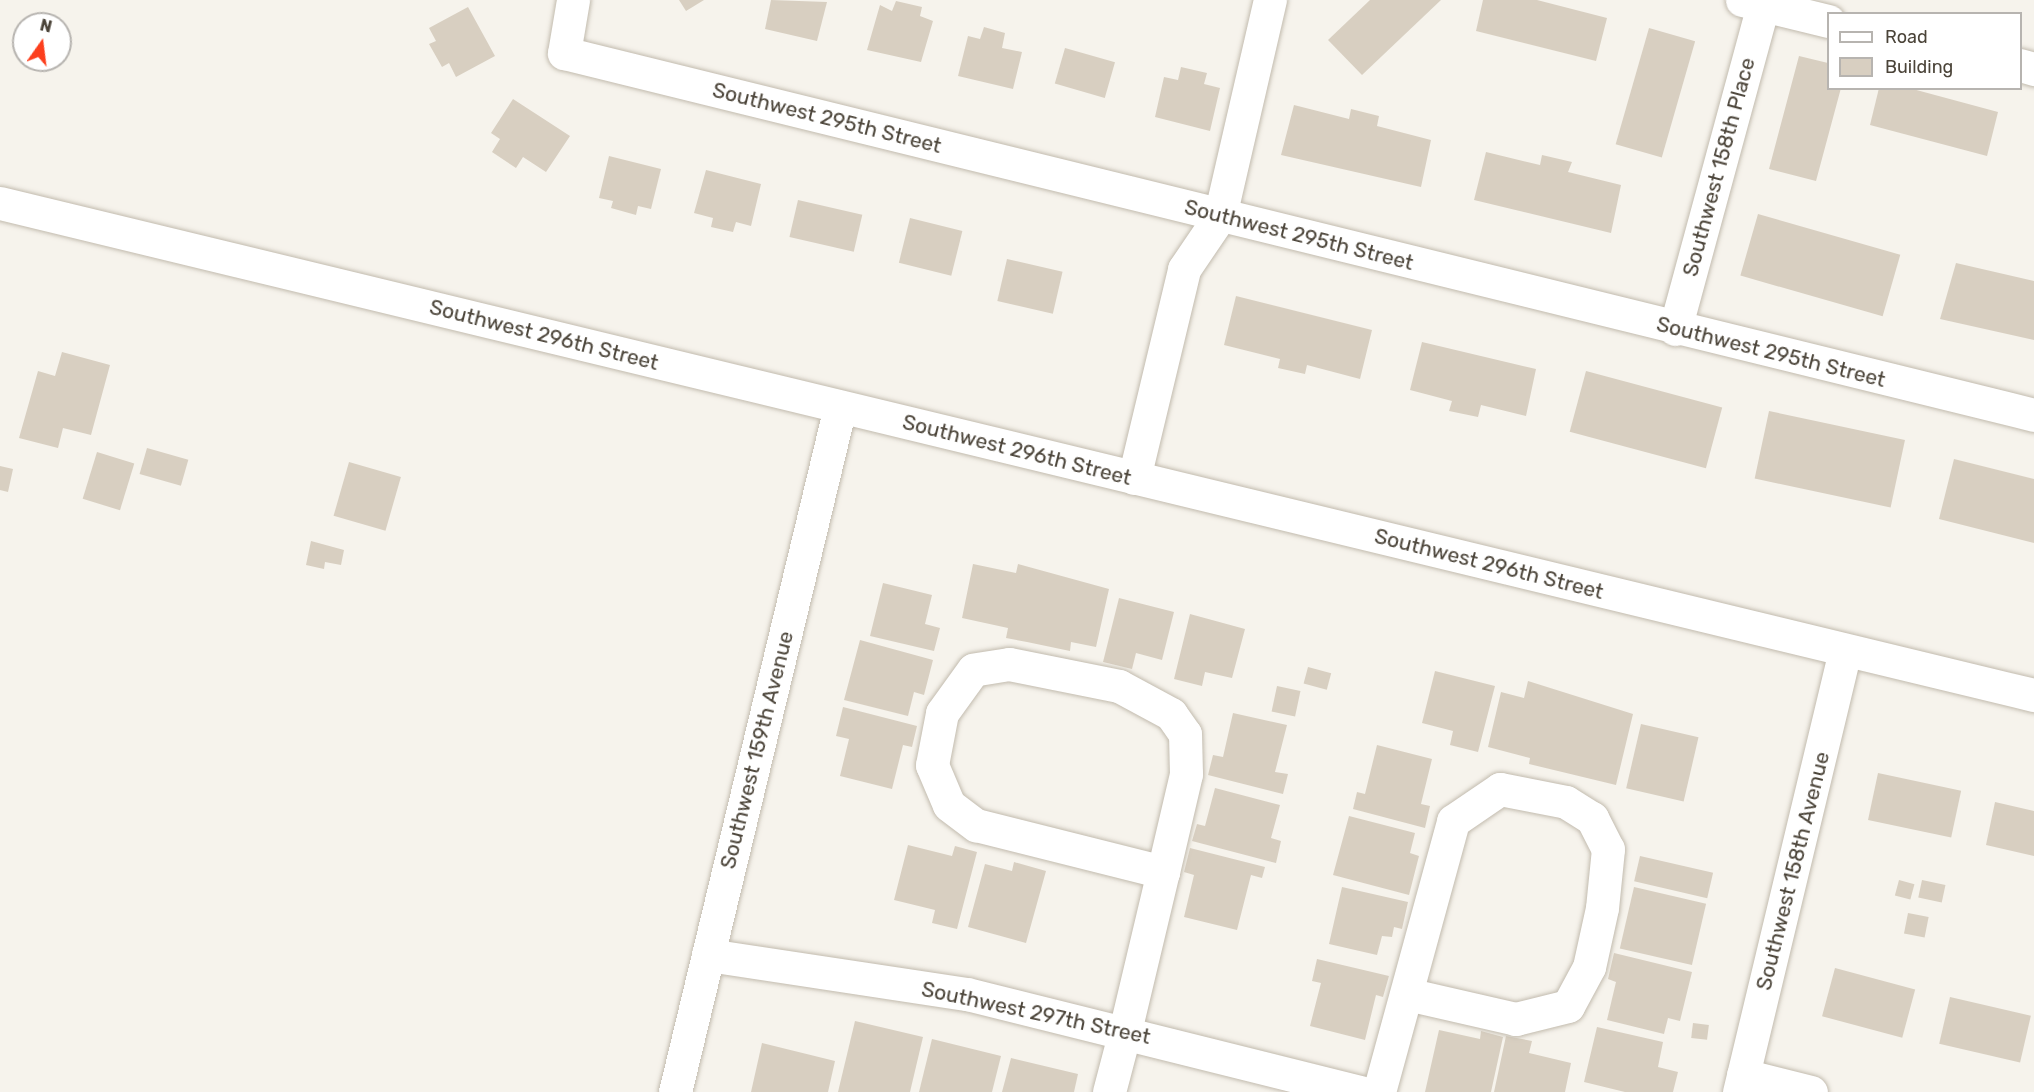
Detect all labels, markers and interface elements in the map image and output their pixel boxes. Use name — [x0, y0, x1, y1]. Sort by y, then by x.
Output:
north arrow — [12, 12, 72, 72]
legend — [1827, 12, 2022, 90]
text: N — [38, 15, 54, 37]
text: Road — [1885, 26, 1928, 48]
street label: Southwest 158th Place — [1678, 55, 1760, 279]
text: Building — [1885, 56, 1953, 78]
street label: Southwest 295th Street — [710, 77, 944, 159]
street label: Southwest 295th Street — [1182, 194, 1416, 276]
street label: Southwest 296th Street — [427, 294, 661, 376]
street label: Southwest 295th Street — [1654, 311, 1888, 393]
street label: Southwest 296th Street — [900, 409, 1134, 491]
street label: Southwest 296th Street — [1372, 523, 1606, 605]
street label: Southwest 159th Avenue — [715, 628, 799, 872]
street label: Southwest 158th Avenue — [1751, 749, 1835, 993]
street label: Southwest 297th Street — [919, 976, 1153, 1050]

